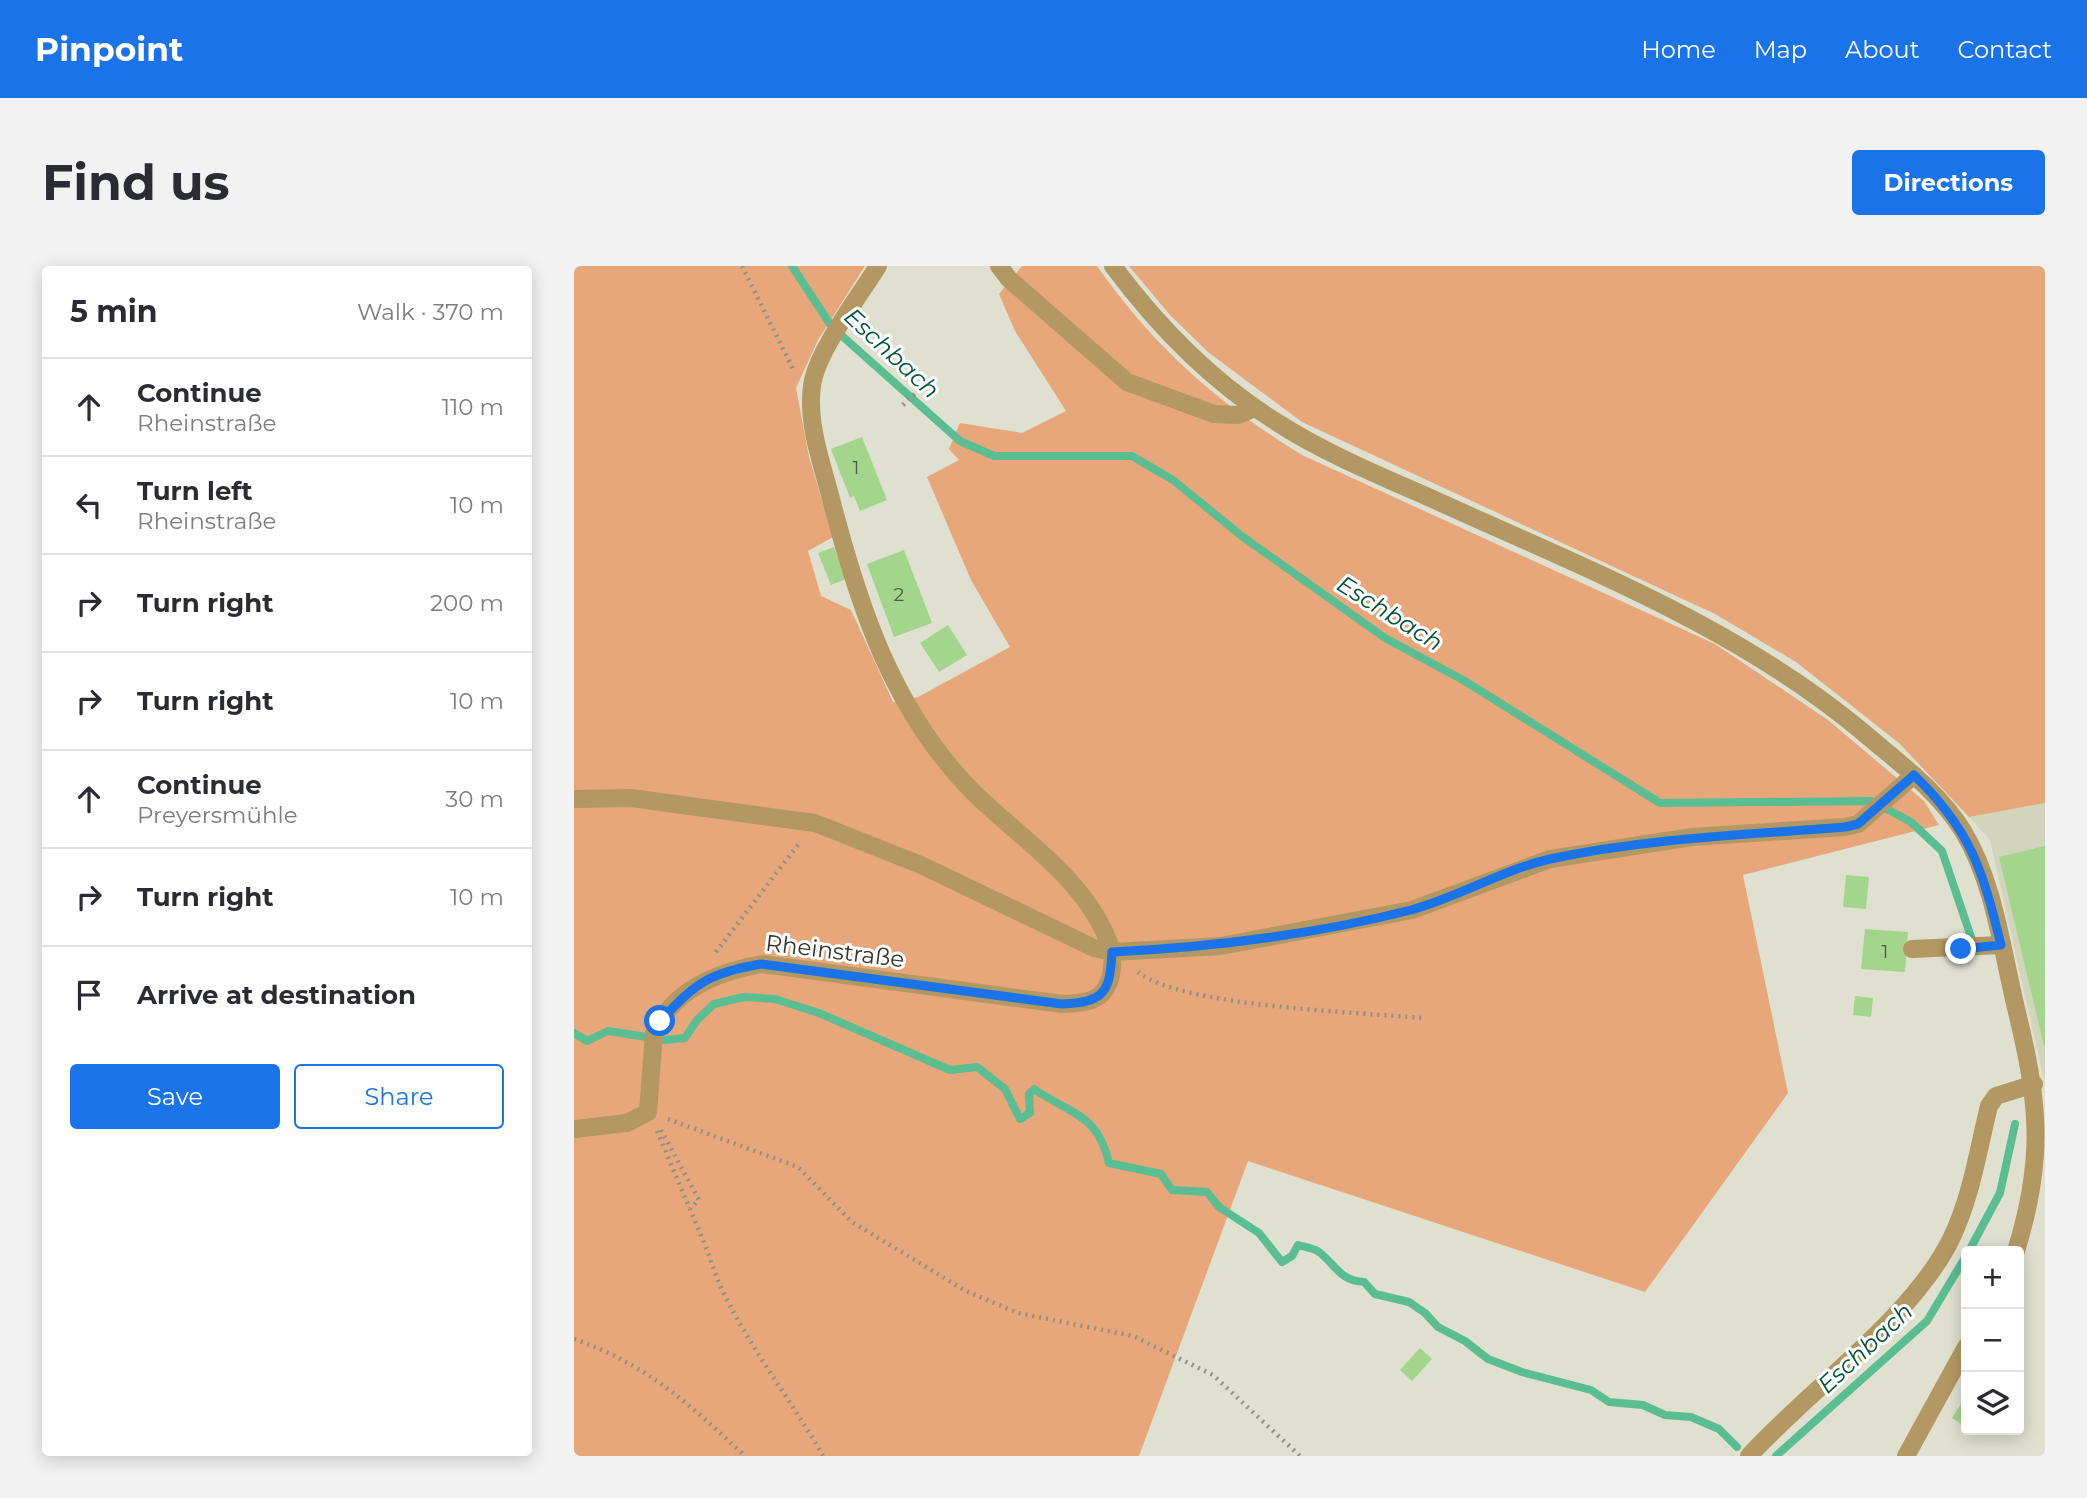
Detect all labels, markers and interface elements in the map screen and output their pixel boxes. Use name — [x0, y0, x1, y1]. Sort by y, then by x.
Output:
text: Pinpoint — [35, 29, 183, 69]
text: Home — [1641, 35, 1716, 64]
text: Map — [1754, 35, 1807, 64]
text: About — [1845, 35, 1919, 64]
text: Contact — [1957, 35, 2052, 64]
button: Directions — [1852, 150, 2045, 215]
text: Find us — [42, 153, 230, 212]
text: 5 min — [70, 293, 158, 330]
text: Walk · 370 m — [357, 298, 504, 326]
water label: Eschbach — [839, 302, 945, 404]
text: Continue — [137, 377, 262, 409]
icon: ahead — [70, 388, 108, 426]
text: 110 m — [442, 393, 504, 421]
text: Rheinstraße — [137, 409, 276, 437]
house number: 1 — [853, 456, 859, 479]
text: Turn left — [137, 475, 253, 507]
icon: left — [70, 486, 108, 524]
text: 10 m — [450, 491, 504, 519]
text: Rheinstraße — [137, 507, 276, 535]
water label: Eschbach — [1332, 569, 1448, 657]
house number: 2 — [894, 583, 905, 606]
icon: right — [70, 584, 108, 622]
text: Turn right — [137, 587, 273, 619]
text: 200 m — [430, 589, 504, 617]
icon: right — [70, 682, 108, 720]
text: Turn right — [137, 685, 273, 717]
text: 10 m — [450, 687, 504, 715]
text: Continue — [137, 769, 262, 801]
icon: ahead — [70, 780, 108, 818]
text: 30 m — [445, 785, 504, 813]
text: Preyersmühle — [137, 801, 298, 829]
icon: right — [70, 878, 108, 916]
text: Turn right — [137, 881, 273, 913]
text: 10 m — [450, 883, 504, 911]
street label: Rheinstraße — [764, 929, 906, 973]
route end — [1945, 933, 1976, 964]
house number: 1 — [1882, 940, 1888, 963]
icon: arrive — [70, 976, 108, 1014]
text: Arrive at destination — [137, 979, 416, 1011]
route start — [644, 1005, 675, 1036]
button: Save — [70, 1064, 280, 1129]
button: Share — [294, 1064, 504, 1129]
map controls — [1961, 1246, 2024, 1435]
button: + — [1961, 1246, 2024, 1309]
water label: Eschbach — [1812, 1297, 1918, 1399]
button: − — [1961, 1309, 2024, 1372]
button: layers — [1961, 1372, 2024, 1435]

